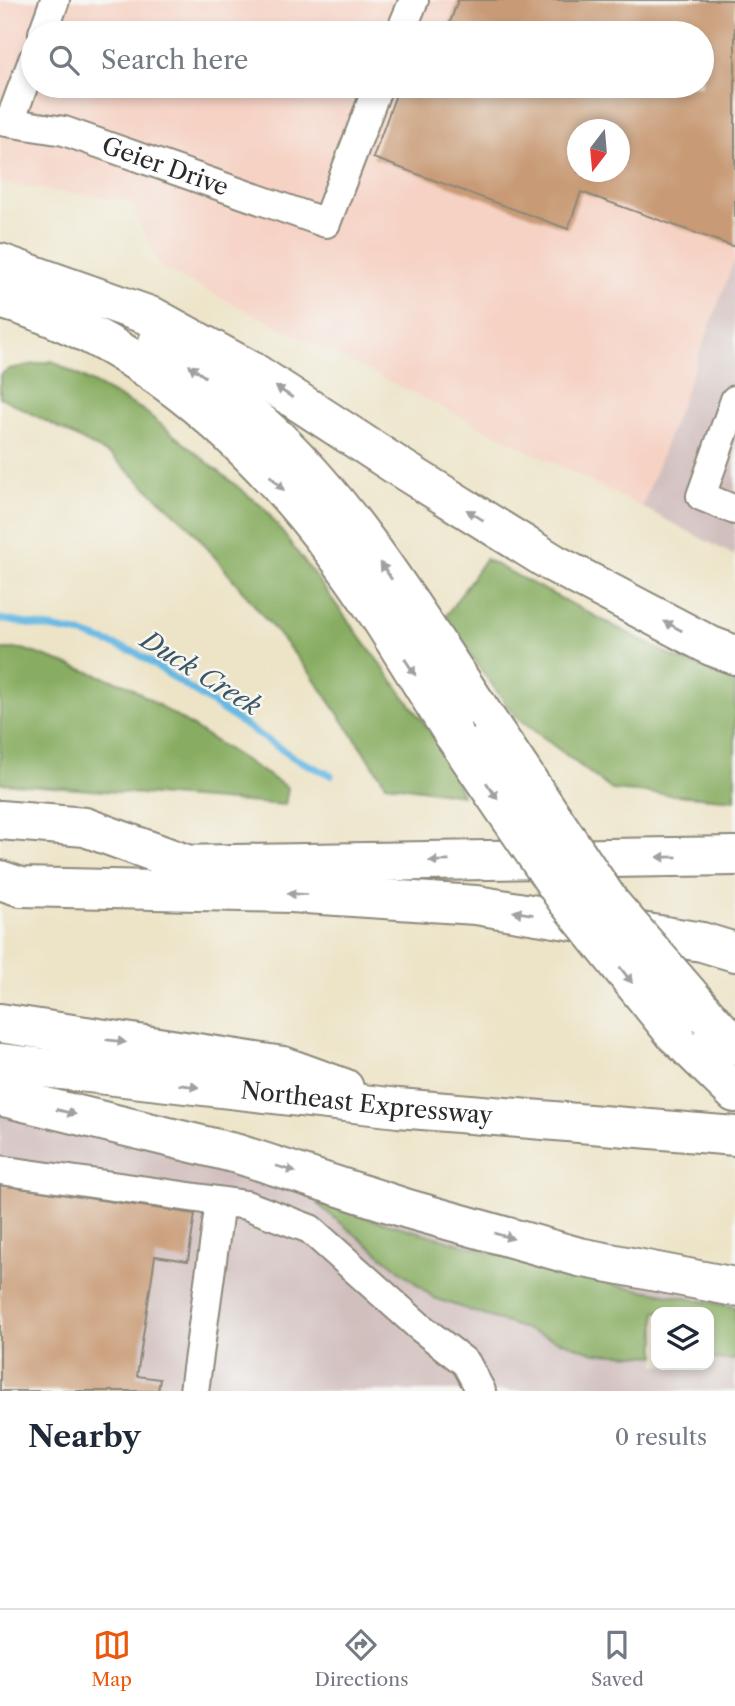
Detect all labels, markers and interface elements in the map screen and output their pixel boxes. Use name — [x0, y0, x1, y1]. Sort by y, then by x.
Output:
search box — [21, 21, 714, 98]
icon: search — [45, 41, 83, 79]
text: Search here — [101, 44, 248, 76]
north arrow — [567, 119, 630, 182]
street label: Geier Drive — [98, 131, 232, 202]
one-way arrow — [188, 364, 206, 378]
one-way arrow — [275, 385, 293, 399]
one-way arrow — [269, 474, 285, 491]
one-way arrow — [466, 508, 485, 521]
one-way arrow — [380, 562, 393, 581]
one-way arrow — [663, 621, 683, 632]
water label: Duck Creek — [133, 622, 267, 723]
one-way arrow — [403, 658, 417, 676]
one-way arrow — [485, 782, 499, 800]
one-way arrow — [656, 851, 678, 863]
one-way arrow — [428, 856, 450, 867]
one-way arrow — [286, 888, 308, 899]
one-way arrow — [512, 907, 534, 918]
one-way arrow — [618, 966, 633, 984]
one-way arrow — [105, 1035, 127, 1046]
street label: Northeast Expressway — [239, 1075, 494, 1130]
one-way arrow — [179, 1080, 201, 1091]
one-way arrow — [55, 1107, 77, 1118]
one-way arrow — [276, 1164, 297, 1175]
one-way arrow — [493, 1231, 515, 1242]
map controls — [651, 1307, 714, 1370]
button: layers — [651, 1307, 714, 1370]
text: Nearby — [28, 1418, 141, 1455]
text: 0 results — [615, 1423, 707, 1451]
tab: Map — [91, 1626, 132, 1691]
tab: Directions — [315, 1626, 408, 1691]
tab: Saved — [591, 1626, 644, 1691]

